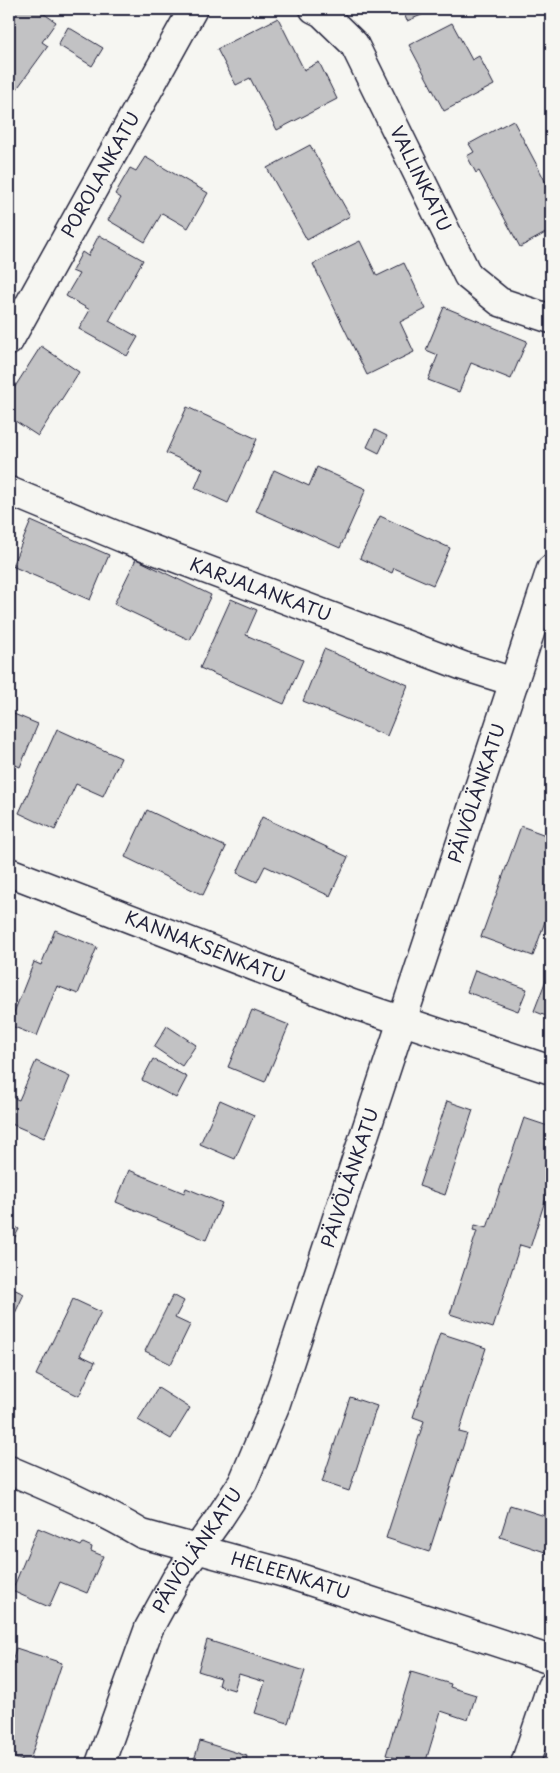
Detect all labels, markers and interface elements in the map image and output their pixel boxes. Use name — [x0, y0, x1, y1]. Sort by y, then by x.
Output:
street label: POROLANKATU — [54, 106, 146, 242]
street label: VALLINKATU — [384, 121, 459, 236]
street label: KARJALANKATU — [186, 549, 335, 627]
street label: PÄIVÖLÄNKATU — [440, 720, 511, 866]
street label: KANNAKSENKATU — [121, 903, 290, 989]
street label: PÄIVÖLÄNKATU — [313, 1104, 384, 1251]
street label: PÄIVÖLÄNKATU — [145, 1482, 248, 1617]
street label: HELEENKATU — [228, 1544, 354, 1605]

